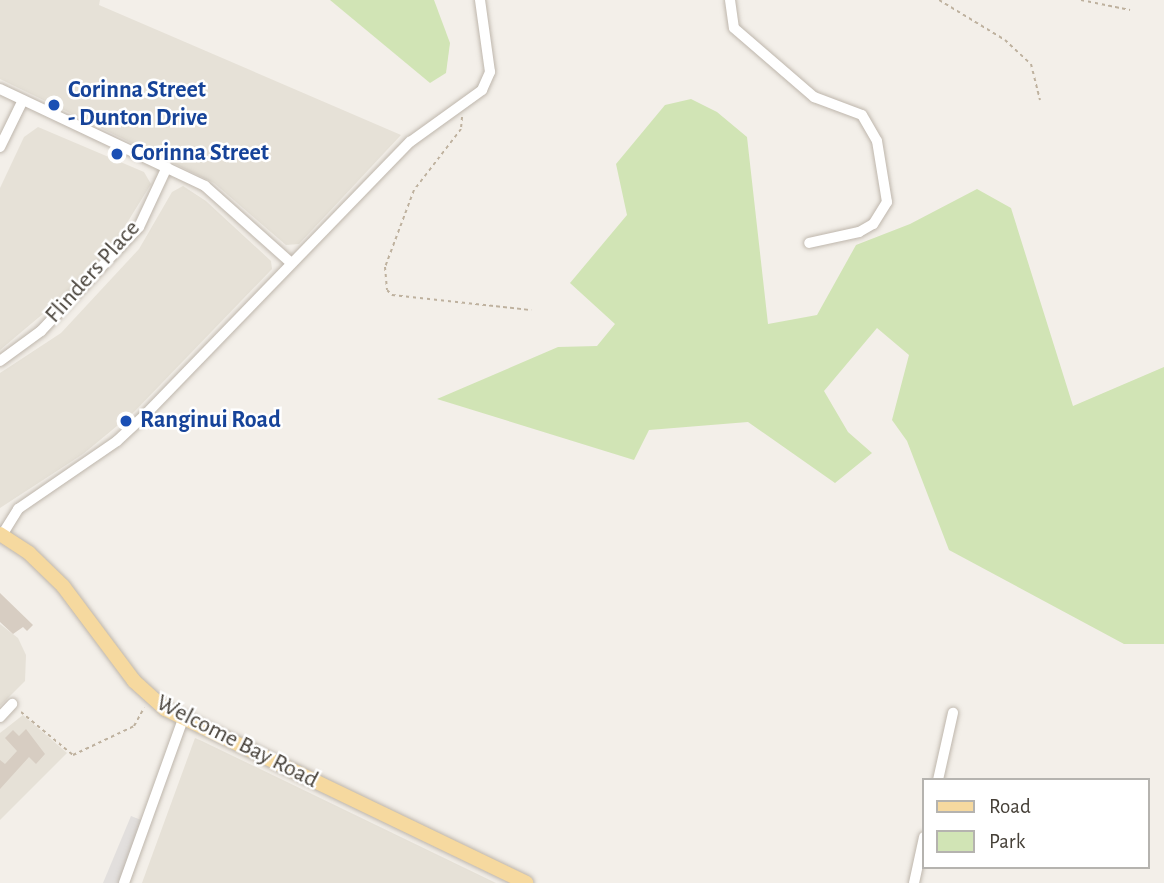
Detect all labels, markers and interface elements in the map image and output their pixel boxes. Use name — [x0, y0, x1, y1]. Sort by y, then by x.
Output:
place label: Corinna Street - Dunton Drive — [68, 77, 208, 133]
marker: Corinna Street - Dunton Drive — [46, 97, 62, 113]
place label: Corinna Street — [131, 140, 269, 168]
marker: Corinna Street — [109, 146, 125, 162]
street label: Flinders Place — [39, 215, 147, 329]
place label: Ranginui Road — [140, 407, 281, 435]
marker: Ranginui Road — [118, 413, 134, 429]
street label: Welcome Bay Road — [151, 689, 323, 795]
legend — [922, 778, 1150, 869]
text: Road — [989, 796, 1031, 817]
text: Park — [989, 831, 1025, 852]

